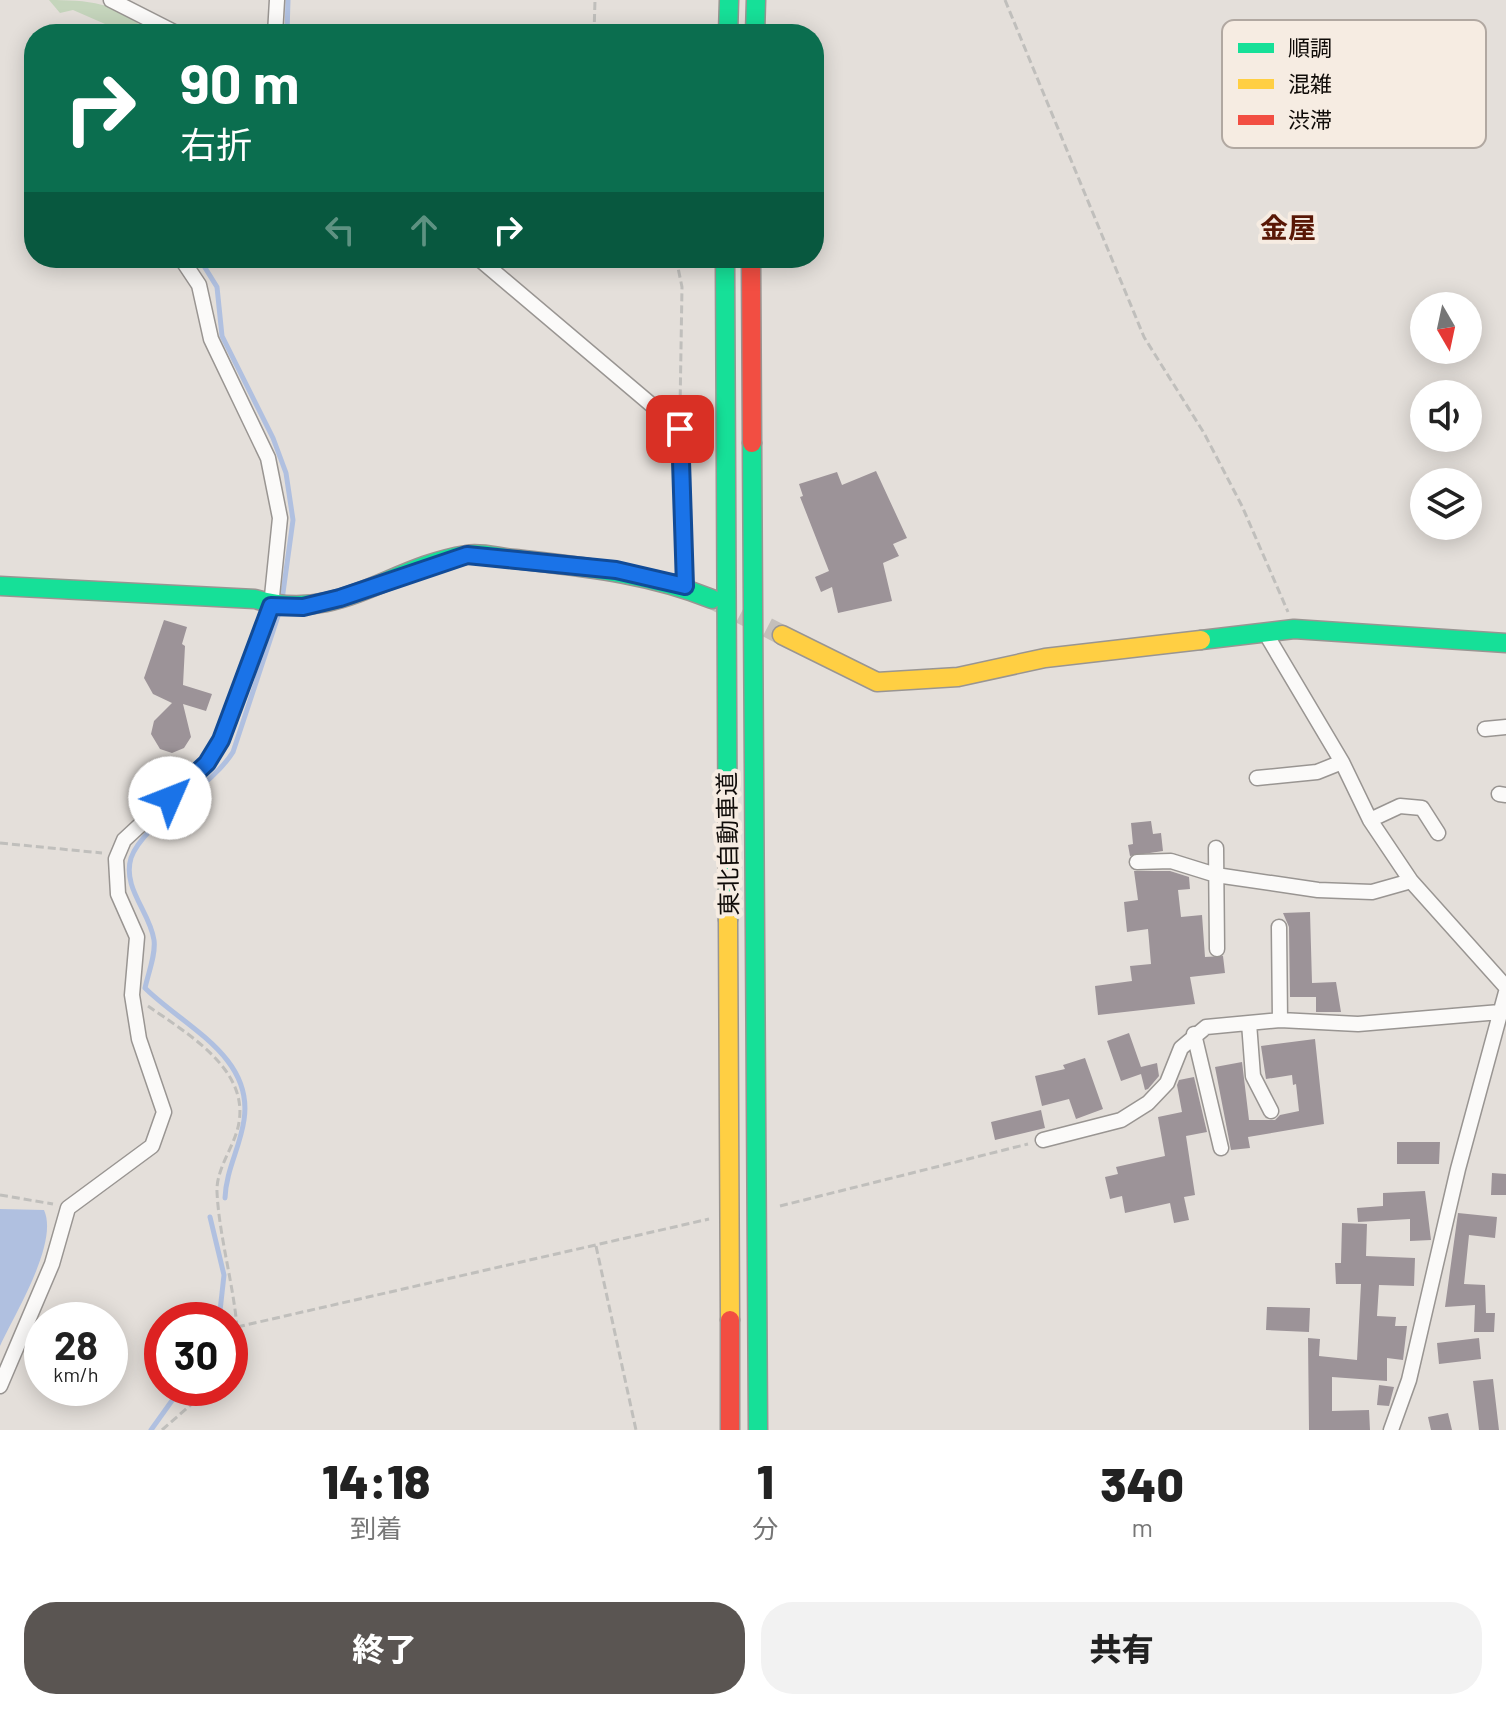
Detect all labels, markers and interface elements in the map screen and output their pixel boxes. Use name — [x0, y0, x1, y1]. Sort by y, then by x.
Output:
legend — [1222, 20, 1486, 148]
text: 順調 — [1288, 34, 1332, 60]
text: 90 m — [180, 48, 300, 115]
icon: right — [48, 56, 152, 160]
text: 混雑 — [1288, 70, 1332, 96]
text: 渋滞 — [1288, 106, 1332, 132]
text: 右折 — [180, 122, 252, 165]
icon: left — [318, 208, 362, 252]
icon: ahead — [402, 208, 446, 252]
icon: right — [486, 208, 530, 252]
district label: 金屋 — [1260, 210, 1316, 244]
north arrow — [1410, 292, 1482, 364]
map controls — [1410, 292, 1482, 540]
button: sound — [1410, 380, 1482, 452]
pin — [646, 395, 714, 463]
icon: arrive — [658, 407, 702, 451]
button: layers — [1410, 468, 1482, 540]
position arrow — [128, 756, 212, 840]
street label: 東北自動車道 — [711, 772, 743, 916]
speed limit sign: 30 — [144, 1302, 248, 1406]
text: 28 — [54, 1320, 98, 1368]
text: km/h — [53, 1362, 99, 1386]
text: 14:18 — [322, 1451, 430, 1509]
text: 1 — [757, 1451, 774, 1509]
text: 340 — [1100, 1454, 1184, 1512]
text: m — [1131, 1511, 1153, 1542]
text: 到着 — [350, 1512, 402, 1543]
text: 分 — [752, 1512, 778, 1543]
button: 終了 — [24, 1602, 745, 1694]
button: 共有 — [761, 1602, 1482, 1694]

